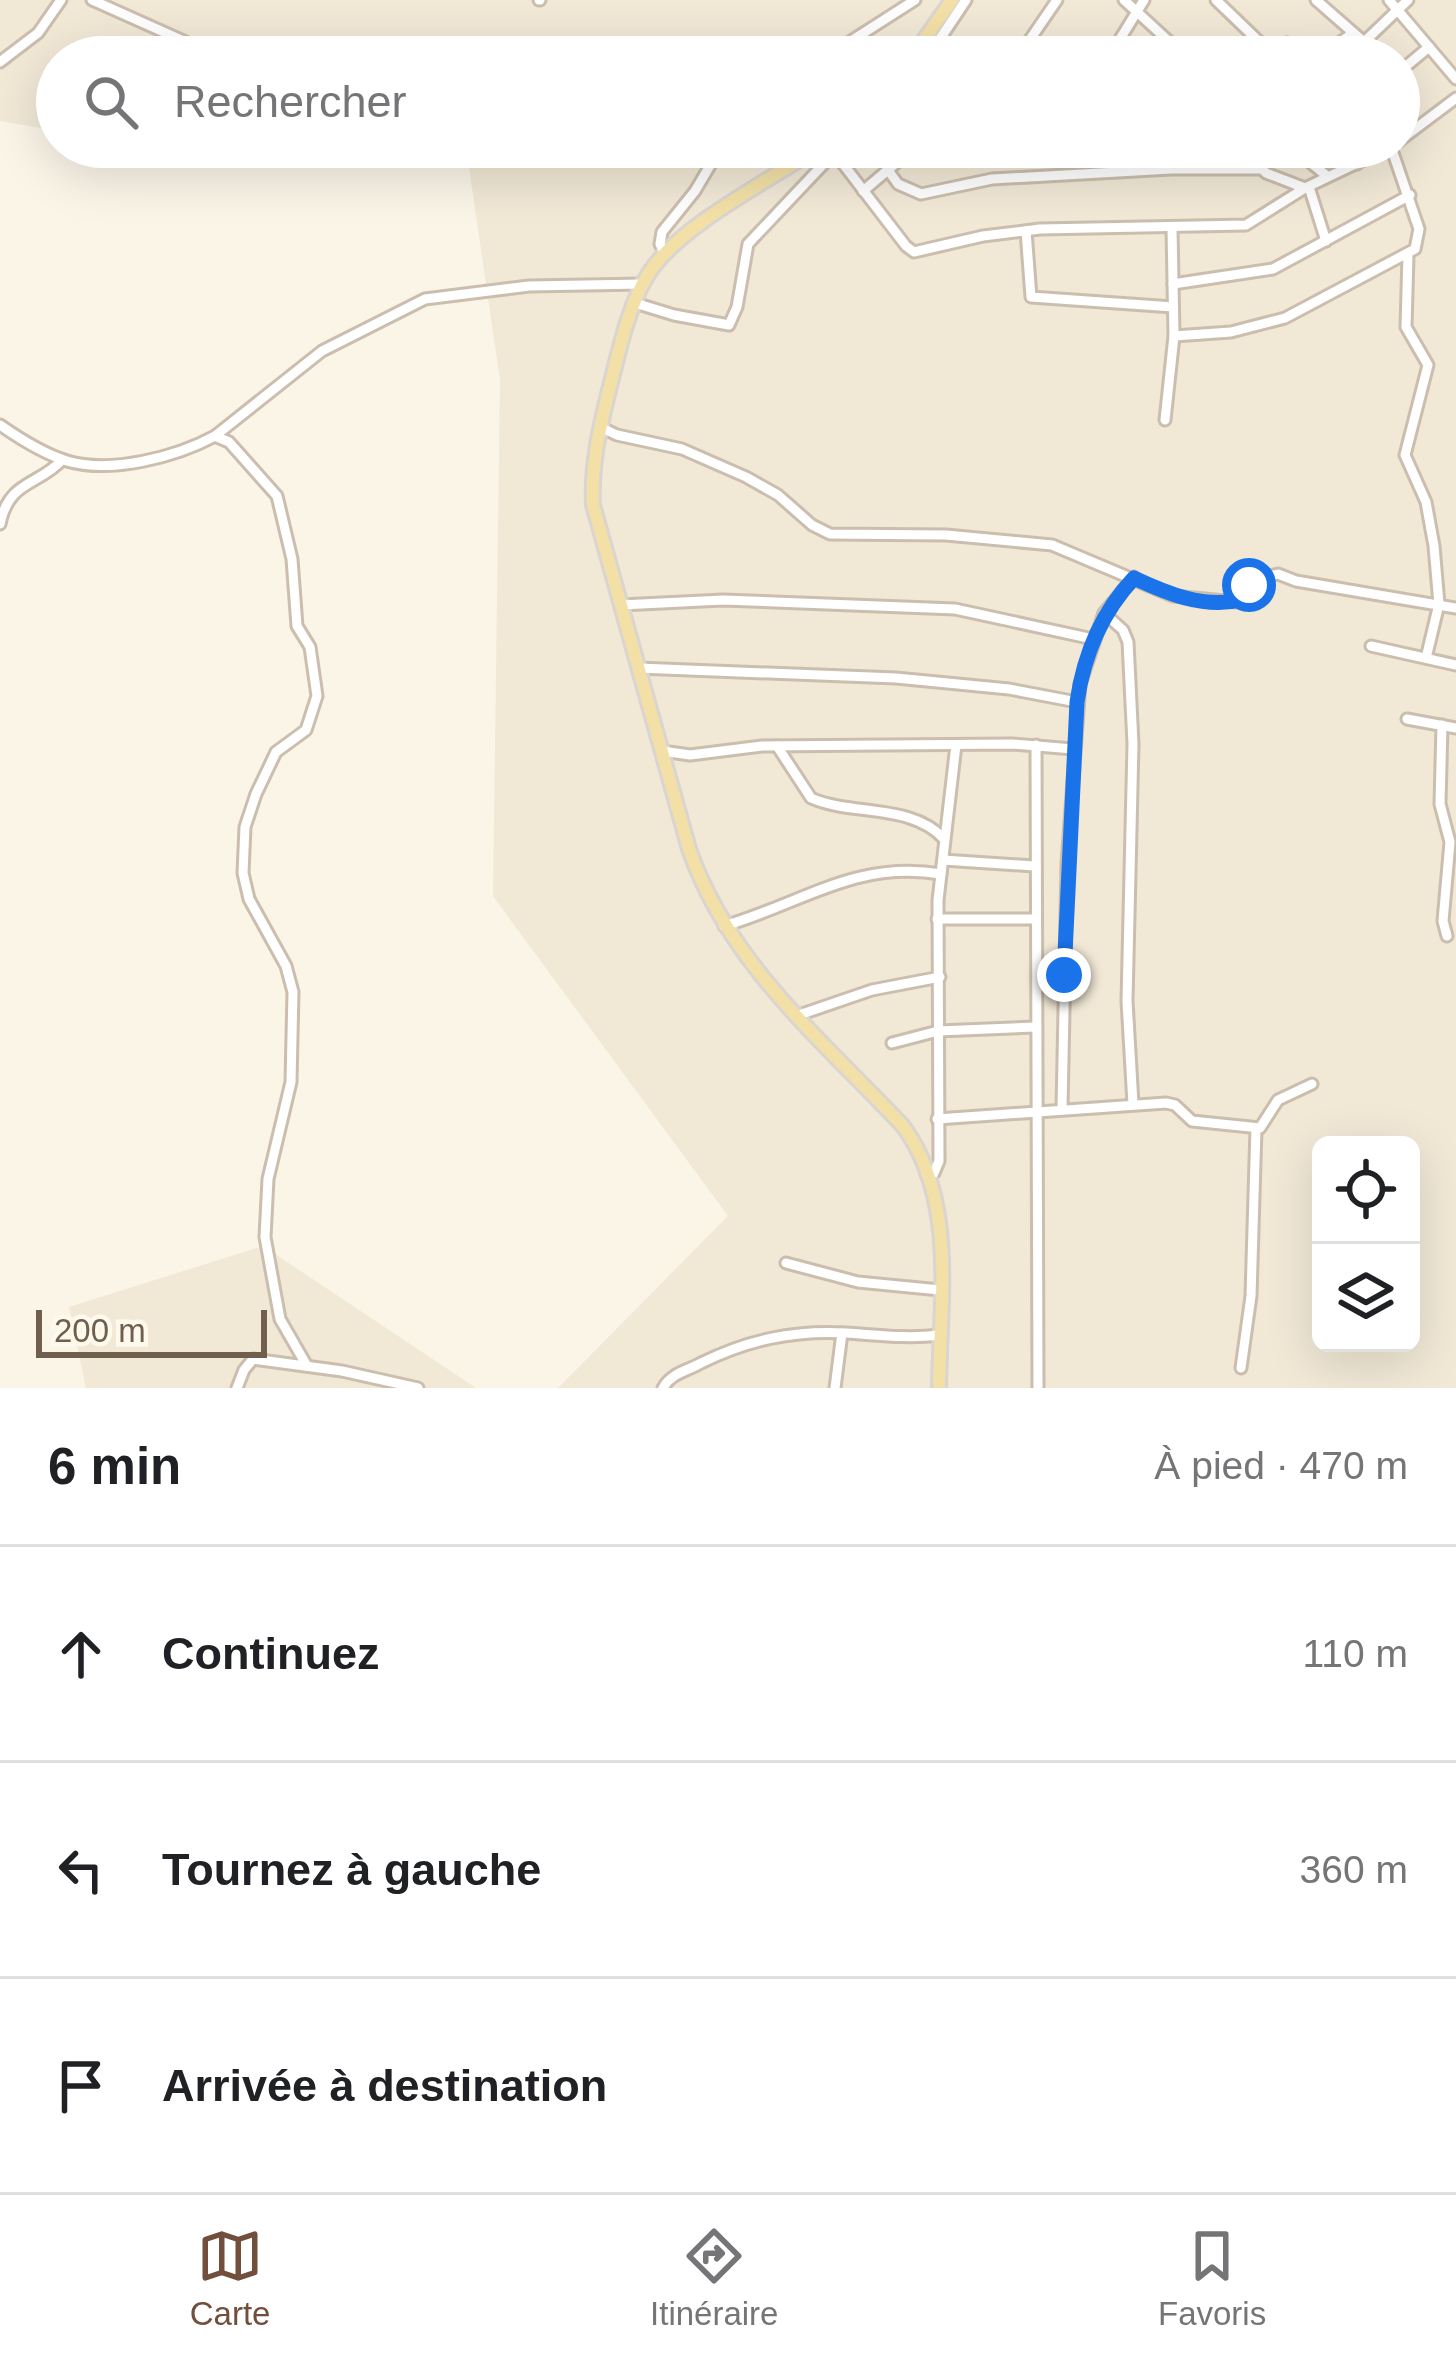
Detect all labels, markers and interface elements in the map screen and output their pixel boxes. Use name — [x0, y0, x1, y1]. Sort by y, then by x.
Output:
search box — [36, 36, 1420, 168]
icon: search — [78, 69, 144, 135]
text: Rechercher — [174, 76, 407, 127]
route start — [1222, 558, 1276, 612]
route end — [1037, 948, 1091, 1002]
map controls — [1312, 1136, 1420, 1352]
button: locate — [1312, 1136, 1420, 1244]
button: layers — [1312, 1244, 1420, 1352]
scale bar — [36, 1304, 267, 1357]
text: 200 m — [54, 1312, 146, 1349]
text: 6 min — [48, 1438, 181, 1495]
text: À pied · 470 m — [1154, 1444, 1408, 1487]
icon: ahead — [48, 1621, 114, 1687]
text: Continuez — [162, 1628, 379, 1679]
text: 110 m — [1303, 1632, 1408, 1675]
icon: left — [48, 1837, 114, 1903]
text: Tournez à gauche — [162, 1844, 541, 1895]
text: 360 m — [1300, 1848, 1408, 1891]
icon: arrive — [48, 2053, 114, 2119]
text: Arrivée à destination — [162, 2060, 607, 2111]
tab: Carte — [190, 2223, 270, 2333]
tab: Itinéraire — [650, 2223, 778, 2333]
tab: Favoris — [1158, 2223, 1266, 2333]

